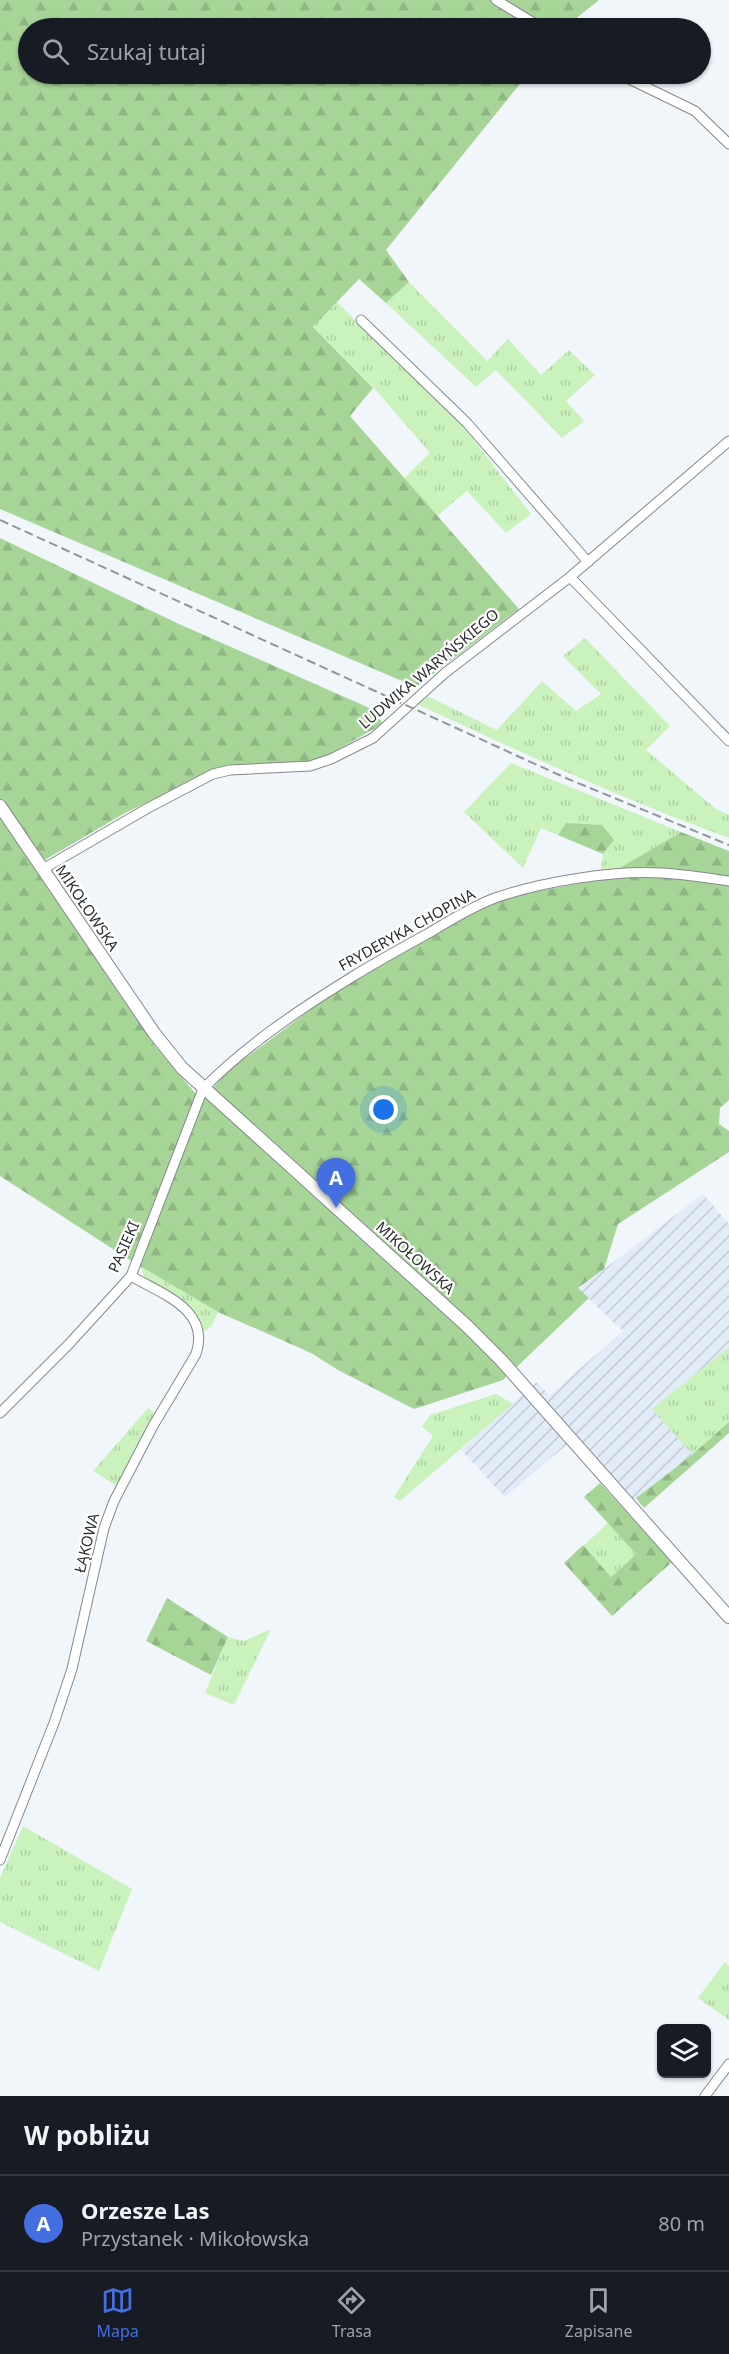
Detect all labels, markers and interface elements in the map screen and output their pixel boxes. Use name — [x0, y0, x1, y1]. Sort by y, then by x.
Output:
search box — [18, 18, 711, 84]
icon: search — [39, 35, 72, 68]
text: Szukaj tutaj — [87, 36, 206, 66]
street label: LUDWIKA WARYŃSKIEGO — [354, 604, 503, 733]
street label: MIKOŁOWSKA — [52, 861, 124, 955]
street label: FRYDERYKA CHOPINA — [335, 883, 479, 975]
your location — [369, 1095, 398, 1124]
pin: A — [316, 1158, 356, 1208]
street label: MIKOŁOWSKA — [372, 1217, 460, 1298]
street label: PASIEKI — [103, 1218, 143, 1275]
street label: ŁĄKOWA — [69, 1510, 103, 1575]
map controls — [657, 2024, 711, 2078]
button: layers — [657, 2024, 711, 2078]
text: W pobliżu — [24, 2117, 150, 2153]
text: Orzesze Las — [81, 2195, 209, 2225]
text: A — [37, 2210, 50, 2237]
text: 80 m — [658, 2210, 705, 2237]
text: Przystanek · Mikołowska — [81, 2225, 309, 2252]
tab: Mapa — [97, 2284, 139, 2342]
tab: Trasa — [332, 2284, 372, 2342]
tab: Zapisane — [565, 2284, 632, 2342]

